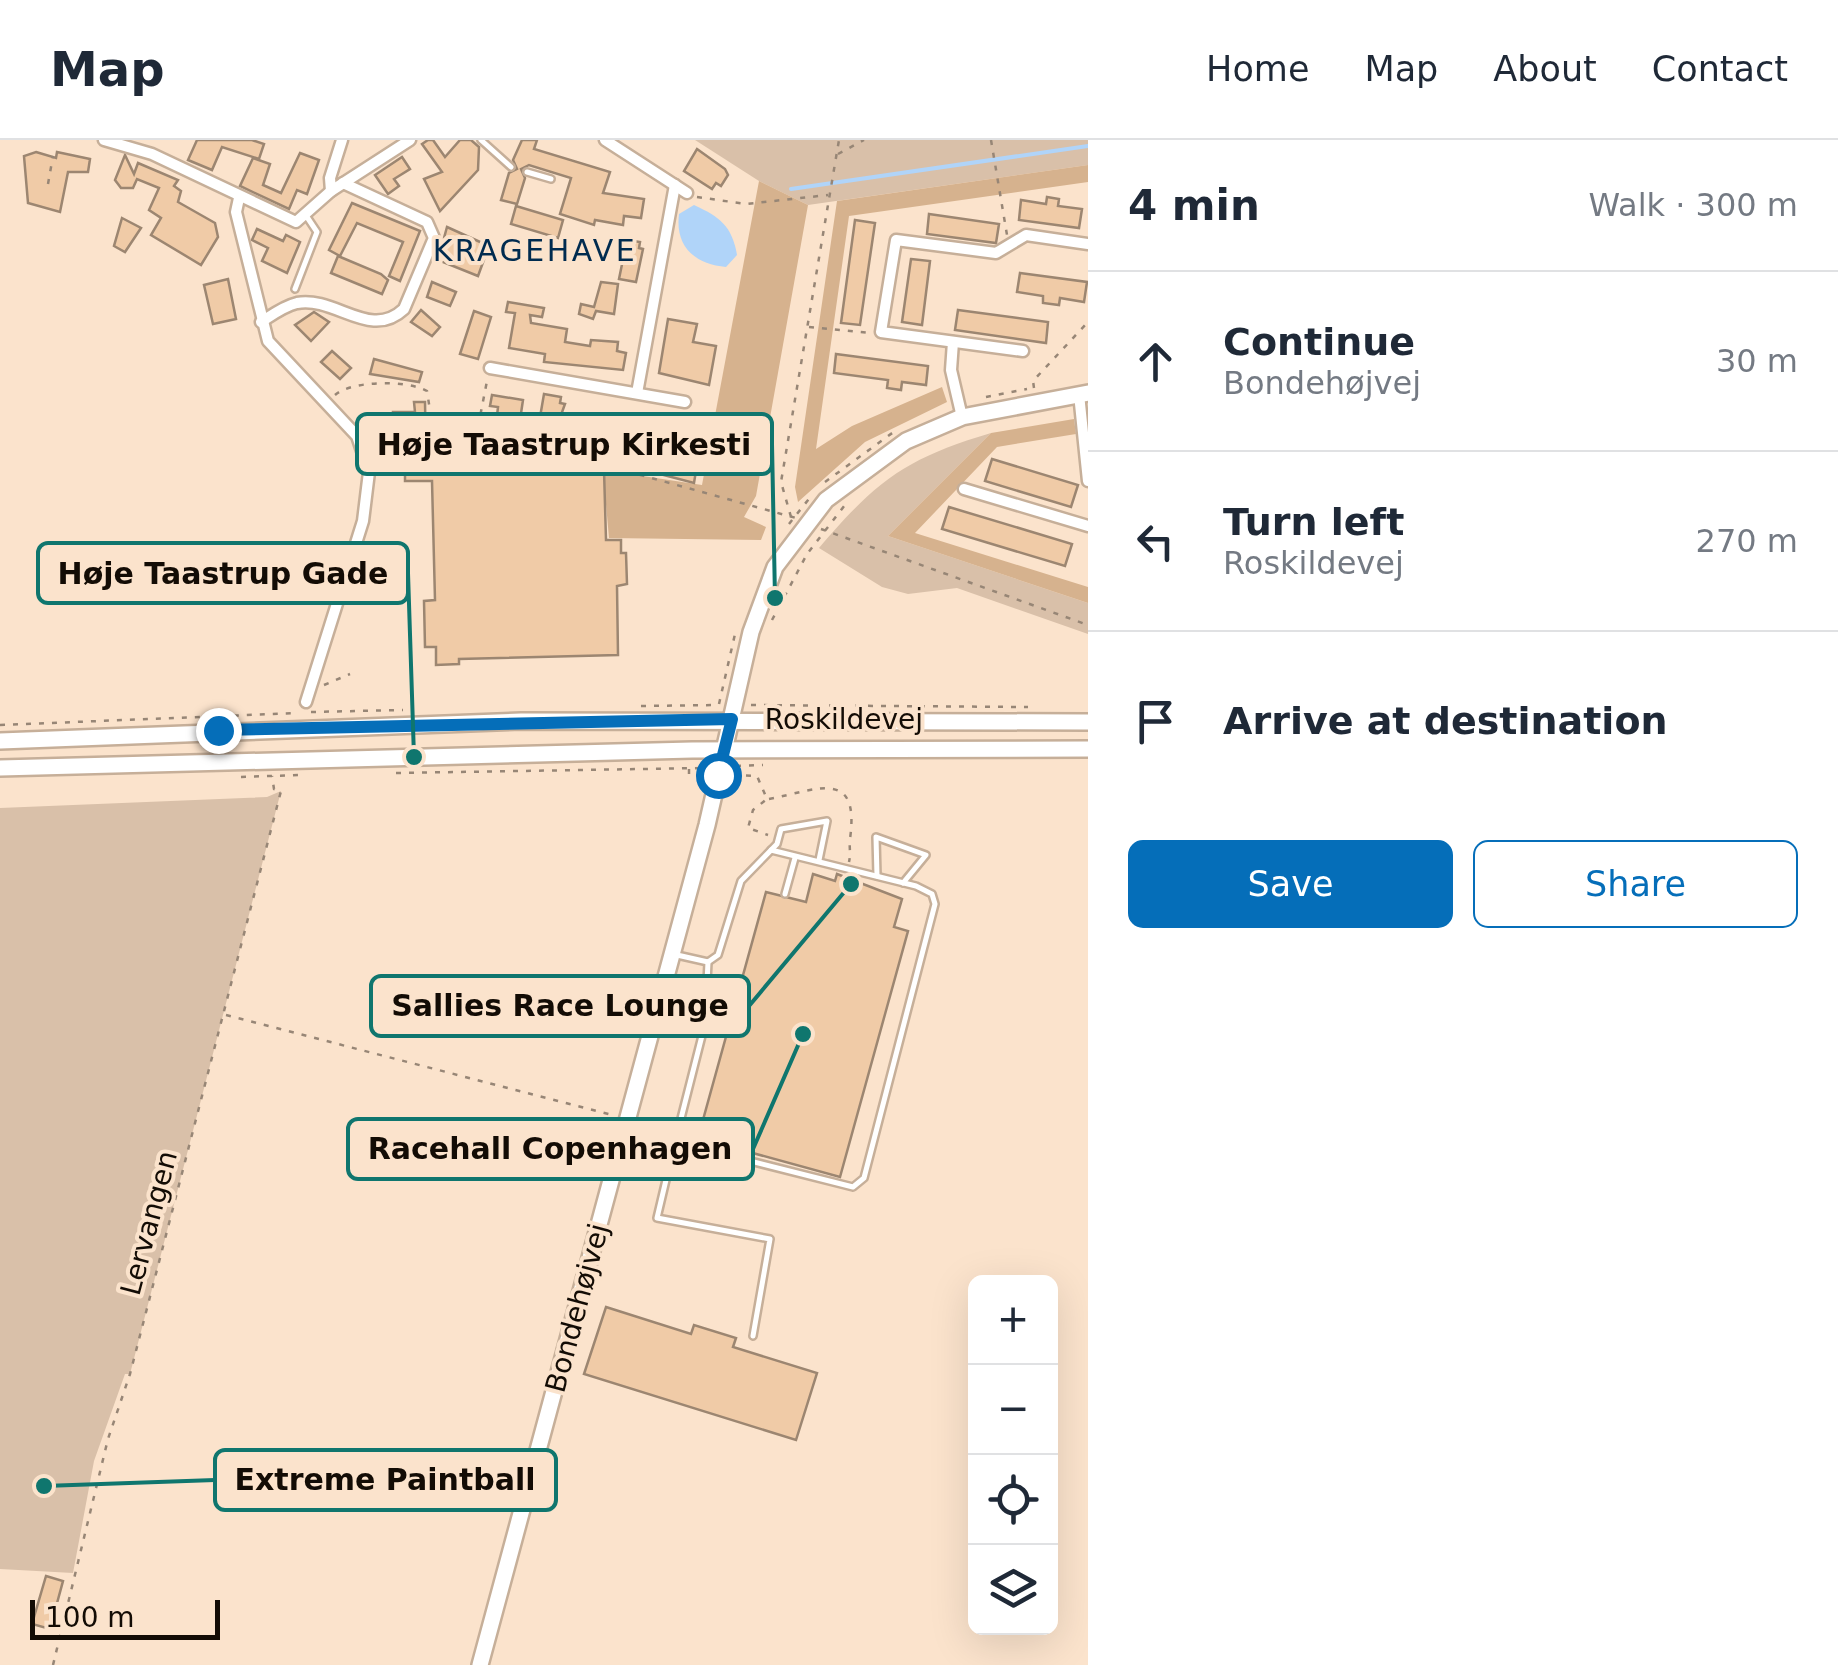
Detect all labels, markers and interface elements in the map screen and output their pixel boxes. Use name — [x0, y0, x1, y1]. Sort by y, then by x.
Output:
text: Map — [50, 41, 165, 97]
text: Home — [1206, 49, 1309, 89]
text: Map — [1364, 49, 1438, 89]
text: About — [1493, 49, 1597, 89]
text: Contact — [1652, 49, 1788, 89]
text: 4 min — [1128, 181, 1260, 230]
text: Walk · 300 m — [1588, 186, 1798, 224]
district label: KRAGEHAVE — [433, 233, 637, 268]
text: Continue — [1223, 320, 1415, 364]
icon: ahead — [1128, 334, 1183, 389]
text: 30 m — [1716, 342, 1798, 380]
text: Bondehøjvej — [1223, 364, 1421, 402]
callout: Høje Taastrup Kirkesti — [357, 414, 772, 474]
text: Høje Taastrup Kirkesti — [377, 427, 751, 462]
text: Turn left — [1223, 500, 1404, 544]
icon: left — [1128, 514, 1183, 569]
text: 270 m — [1696, 522, 1798, 560]
callout: Høje Taastrup Gade — [38, 543, 408, 603]
text: Roskildevej — [1223, 544, 1404, 582]
text: Høje Taastrup Gade — [58, 556, 388, 591]
icon: arrive — [1128, 694, 1183, 749]
text: Arrive at destination — [1223, 699, 1668, 743]
street label: Roskildevej — [765, 703, 923, 736]
route end — [196, 708, 242, 754]
route start — [696, 753, 742, 799]
button: Save — [1128, 840, 1453, 928]
button: Share — [1473, 840, 1798, 928]
callout: Sallies Race Lounge — [371, 976, 749, 1036]
text: Sallies Race Lounge — [391, 988, 729, 1023]
callout: Racehall Copenhagen — [348, 1119, 753, 1179]
text: Racehall Copenhagen — [368, 1131, 732, 1166]
street label: Lervangen — [114, 1147, 184, 1299]
street label: Bondehøjvej — [539, 1220, 615, 1396]
map controls — [968, 1275, 1058, 1635]
button: + — [968, 1275, 1058, 1365]
button: − — [968, 1365, 1058, 1455]
callout: Extreme Paintball — [215, 1450, 556, 1510]
button: locate — [968, 1455, 1058, 1545]
text: Extreme Paintball — [234, 1462, 536, 1497]
button: layers — [968, 1545, 1058, 1635]
scale bar — [30, 1595, 220, 1640]
text: 100 m — [45, 1601, 135, 1634]

